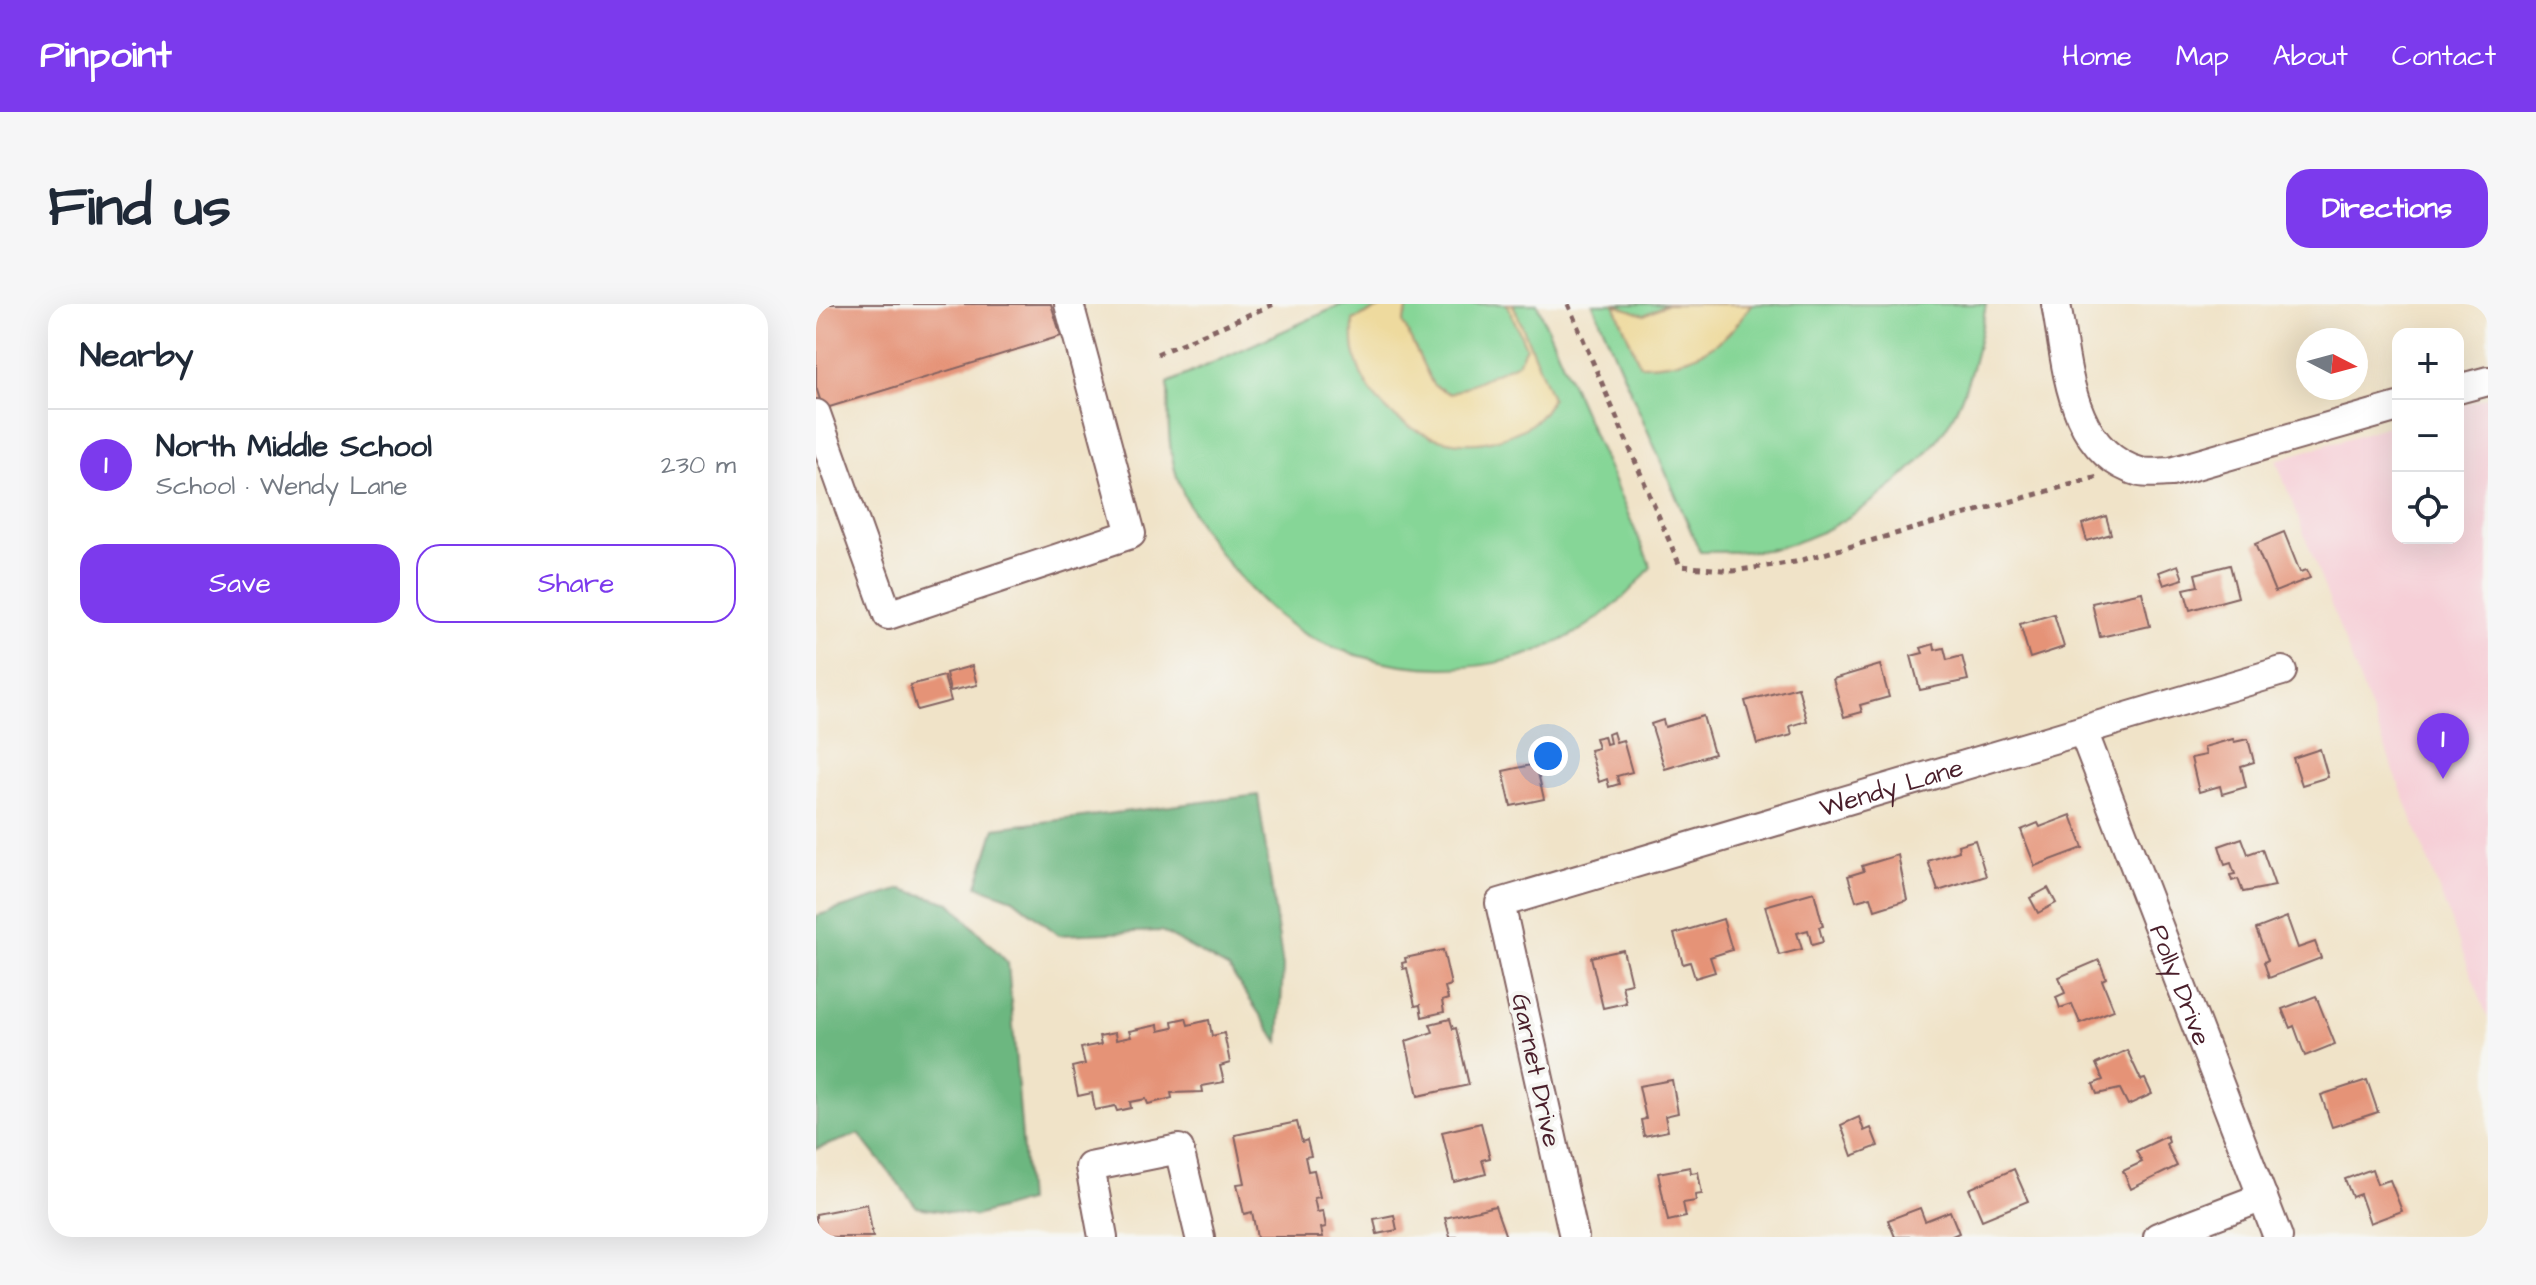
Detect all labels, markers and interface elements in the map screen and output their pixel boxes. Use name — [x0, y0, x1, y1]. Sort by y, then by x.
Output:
text: Pinpoint — [40, 30, 172, 82]
text: Home — [2062, 37, 2132, 76]
text: Map — [2176, 37, 2229, 76]
text: About — [2273, 37, 2348, 76]
text: Contact — [2392, 37, 2496, 76]
text: Find us — [48, 169, 231, 247]
button: Directions — [2286, 169, 2488, 248]
north arrow — [2296, 328, 2368, 400]
map controls — [2392, 328, 2464, 544]
button: + — [2392, 328, 2464, 400]
text: Nearby — [80, 332, 194, 380]
button: − — [2392, 400, 2464, 472]
text: North Middle School — [156, 426, 432, 468]
text: 1 — [104, 447, 108, 483]
text: 230 m — [661, 447, 736, 483]
text: School · Wendy Lane — [156, 468, 408, 504]
button: locate — [2392, 472, 2464, 544]
button: Save — [80, 544, 400, 623]
button: Share — [416, 544, 736, 623]
pin: 1 — [2417, 713, 2469, 779]
your location — [1528, 736, 1568, 776]
street label: Wendy Lane — [1815, 750, 1967, 826]
street label: Polly Drive — [2140, 920, 2219, 1051]
street label: Garnet Drive — [1502, 990, 1570, 1150]

